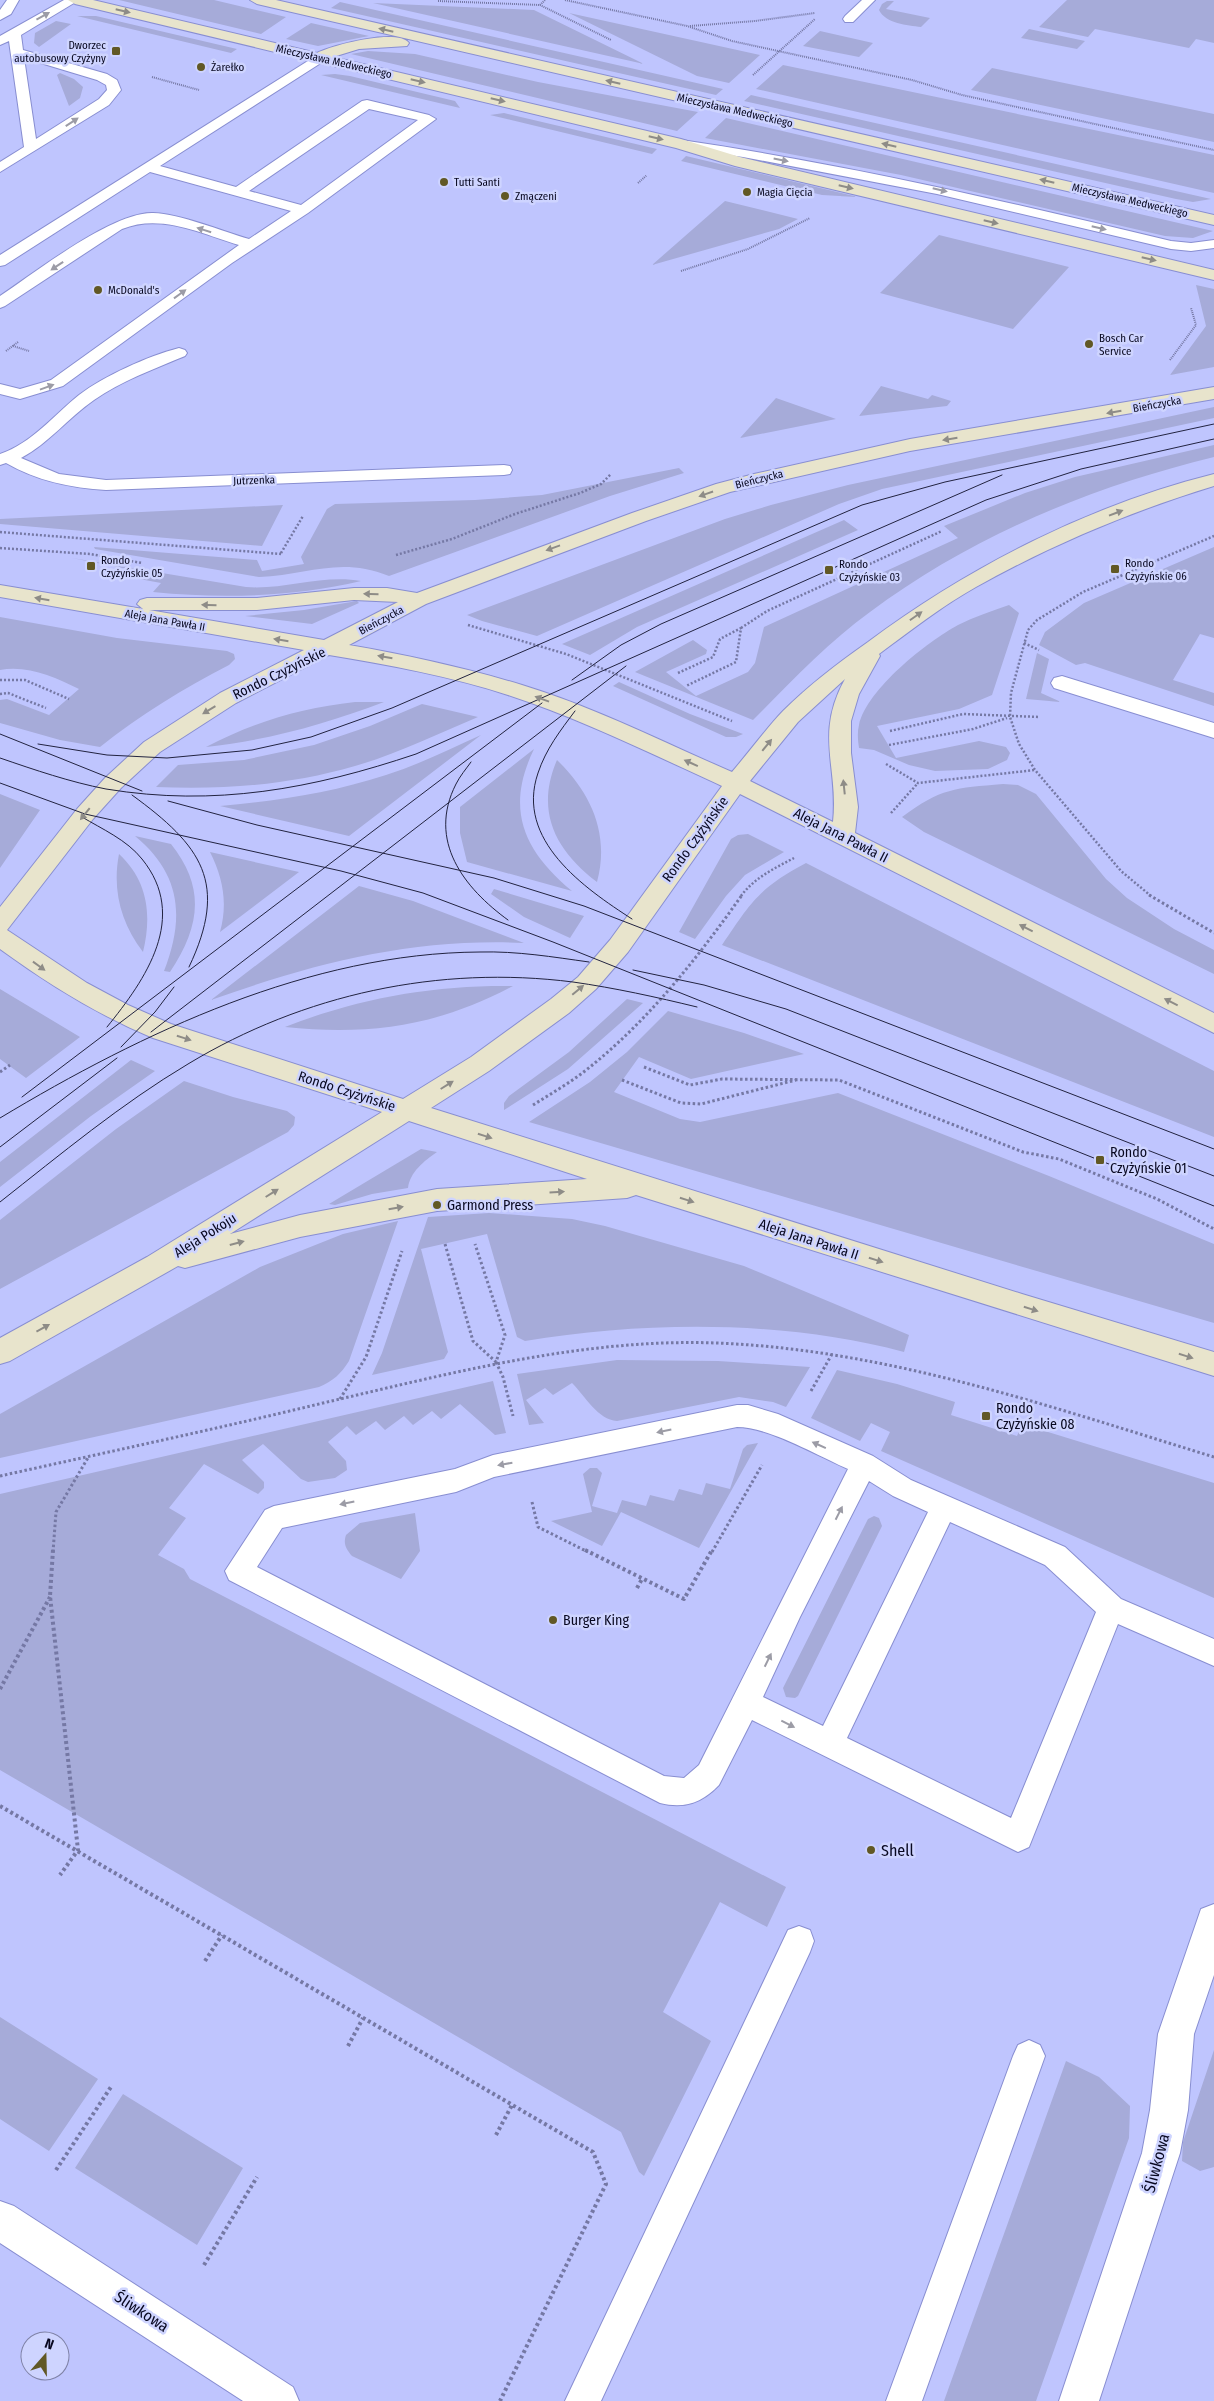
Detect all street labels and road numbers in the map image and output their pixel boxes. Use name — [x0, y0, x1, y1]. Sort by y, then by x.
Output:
street label: Mieczysława Medweckiego — [275, 42, 393, 81]
street label: Mieczysława Medweckiego — [676, 91, 794, 130]
street label: Mieczysława Medweckiego — [1071, 181, 1189, 220]
street label: Bieńczycka — [1132, 394, 1182, 415]
street label: Bieńczycka — [734, 467, 784, 492]
street label: Jutrzenka — [233, 473, 275, 488]
street label: Bieńczycka — [357, 603, 406, 638]
street label: Aleja Jana Pawła II — [124, 607, 206, 634]
street label: Rondo Czyżyńskie — [230, 644, 329, 703]
street label: Rondo Czyżyńskie — [659, 793, 732, 885]
street label: Aleja Jana Pawła II — [791, 804, 891, 867]
street label: Rondo Czyżyńskie — [296, 1068, 398, 1115]
street label: Aleja Pokoju — [171, 1210, 240, 1261]
street label: Aleja Jana Pawła II — [757, 1215, 861, 1264]
street label: Śliwkowa — [1139, 2131, 1174, 2195]
street label: Śliwkowa — [111, 2287, 172, 2336]

